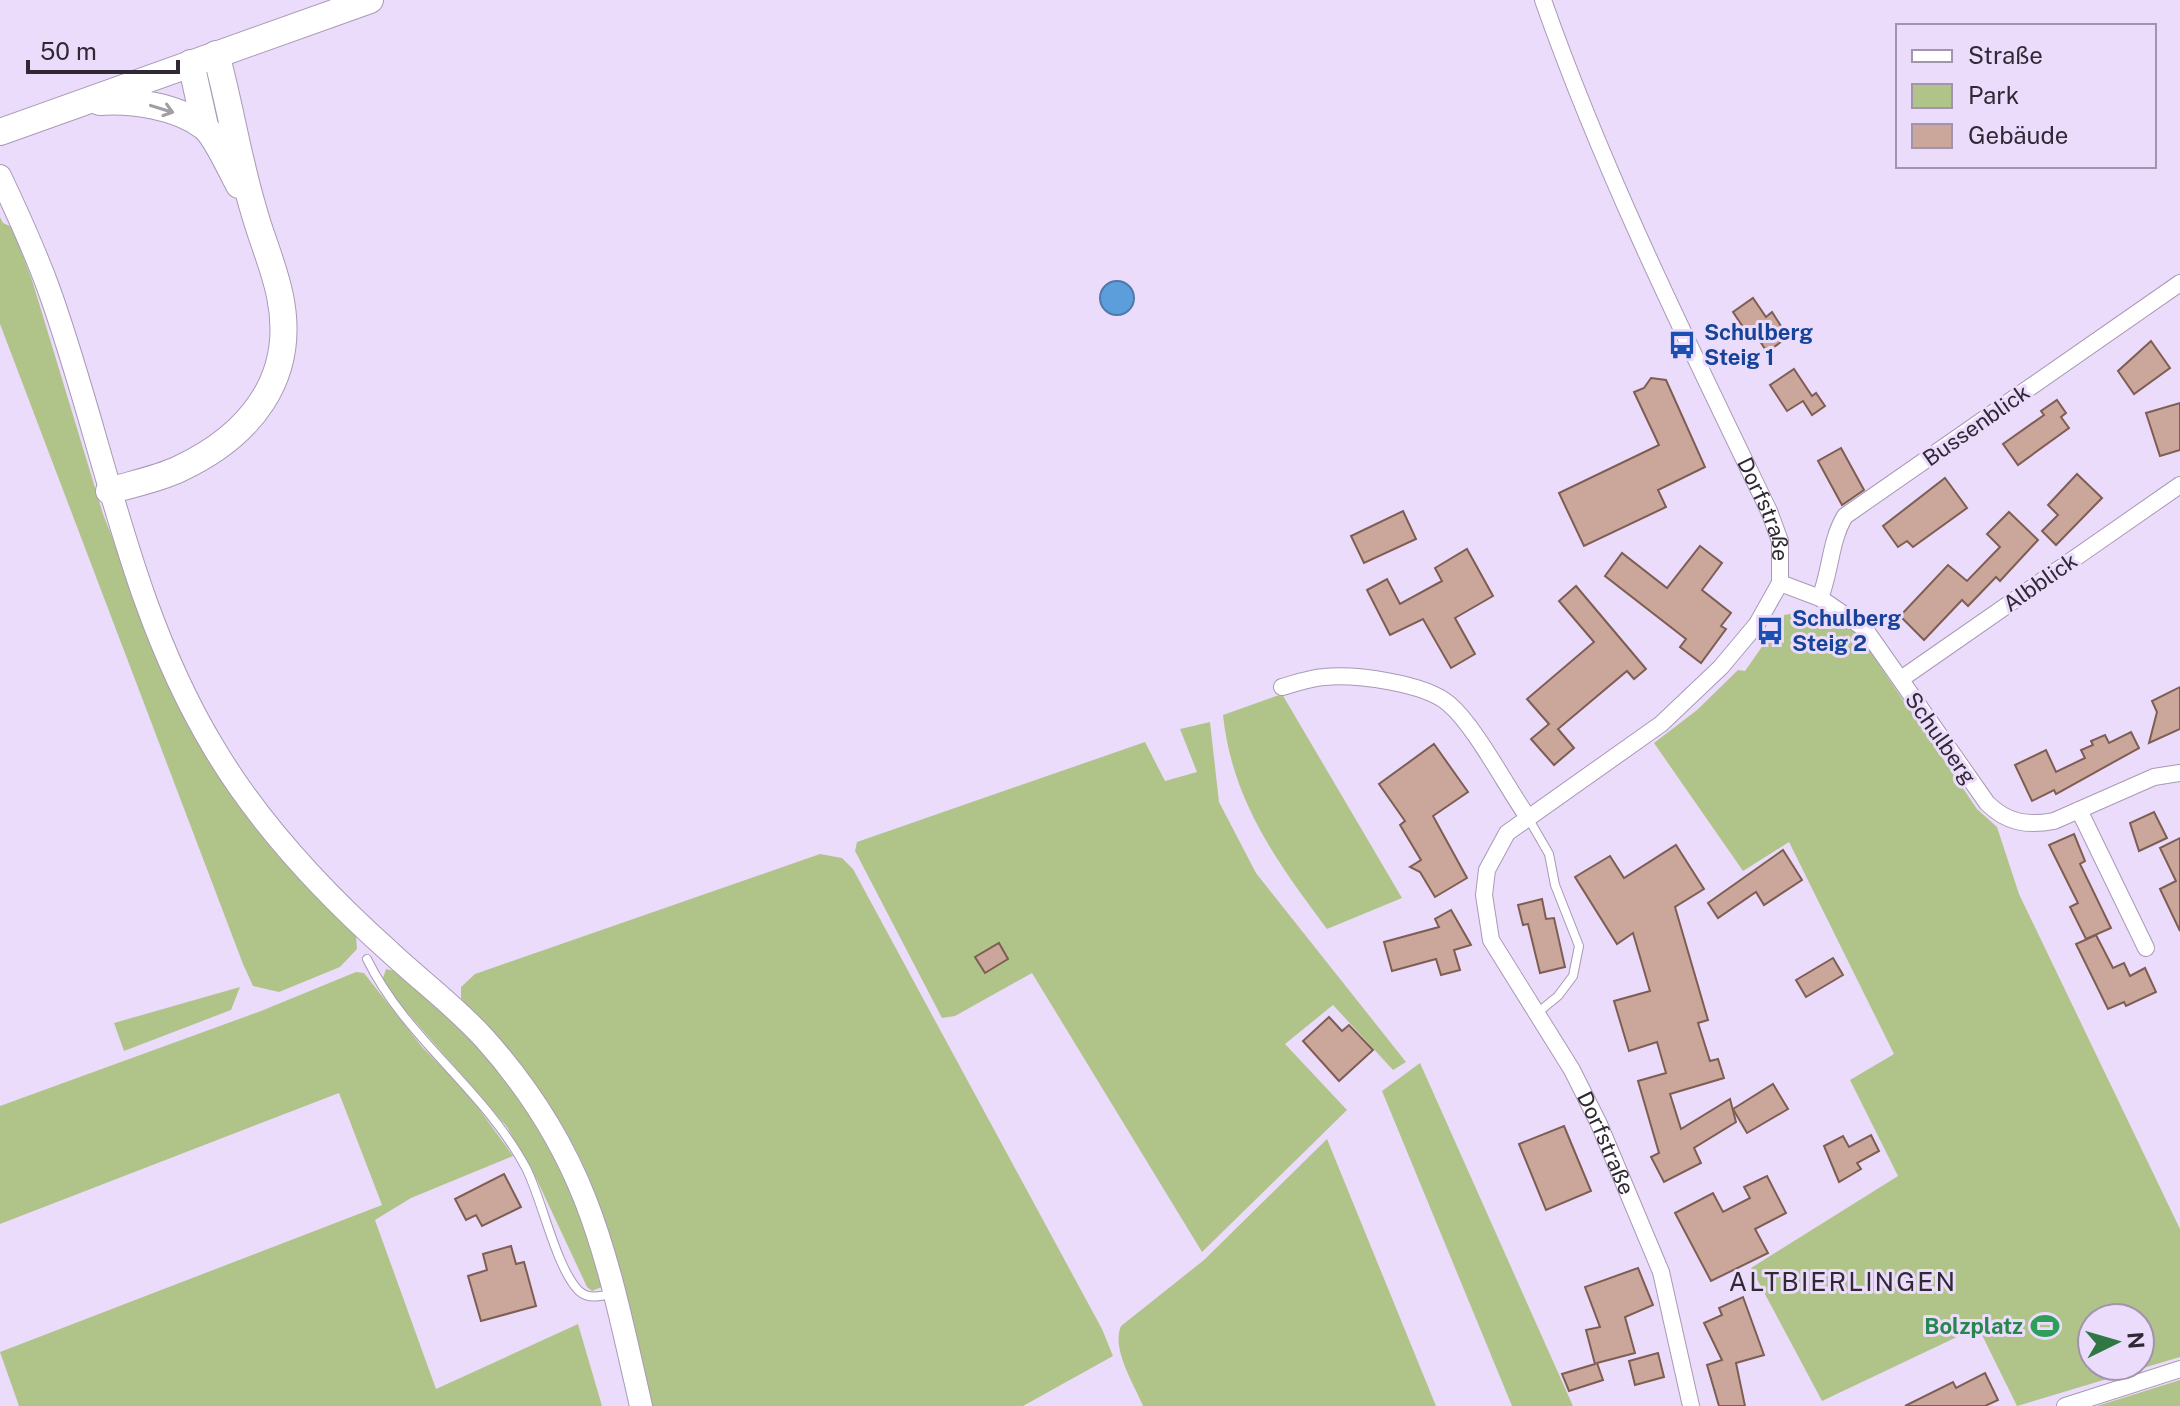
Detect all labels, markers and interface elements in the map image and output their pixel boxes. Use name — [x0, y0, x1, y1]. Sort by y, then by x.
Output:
scale bar — [28, 24, 178, 74]
legend — [1896, 24, 2156, 168]
text: 50 m — [40, 37, 97, 65]
text: Straße — [1968, 41, 2043, 69]
text: Park — [1968, 81, 2019, 109]
one-way arrow — [148, 102, 174, 117]
text: Gebäude — [1968, 121, 2068, 149]
place label: Schulberg Steig 1 — [1704, 319, 1813, 370]
bus stop icon: Schulberg Steig 1 — [1667, 330, 1697, 360]
street label: Bussenblick — [1918, 379, 2034, 471]
street label: Dorfstraße — [1732, 453, 1793, 561]
street label: Albblick — [1998, 547, 2082, 617]
place label: Schulberg Steig 2 — [1792, 605, 1901, 656]
bus stop icon: Schulberg Steig 2 — [1755, 616, 1785, 646]
street label: Schulberg — [1900, 687, 1982, 789]
street label: Dorfstraße — [1572, 1087, 1640, 1199]
district label: ALTBIERLINGEN — [1729, 1266, 1957, 1297]
north arrow — [2076, 1302, 2156, 1382]
sports icon: Bolzplatz — [2030, 1311, 2060, 1341]
place label: Bolzplatz — [1924, 1313, 2023, 1339]
text: N — [2122, 1331, 2150, 1350]

